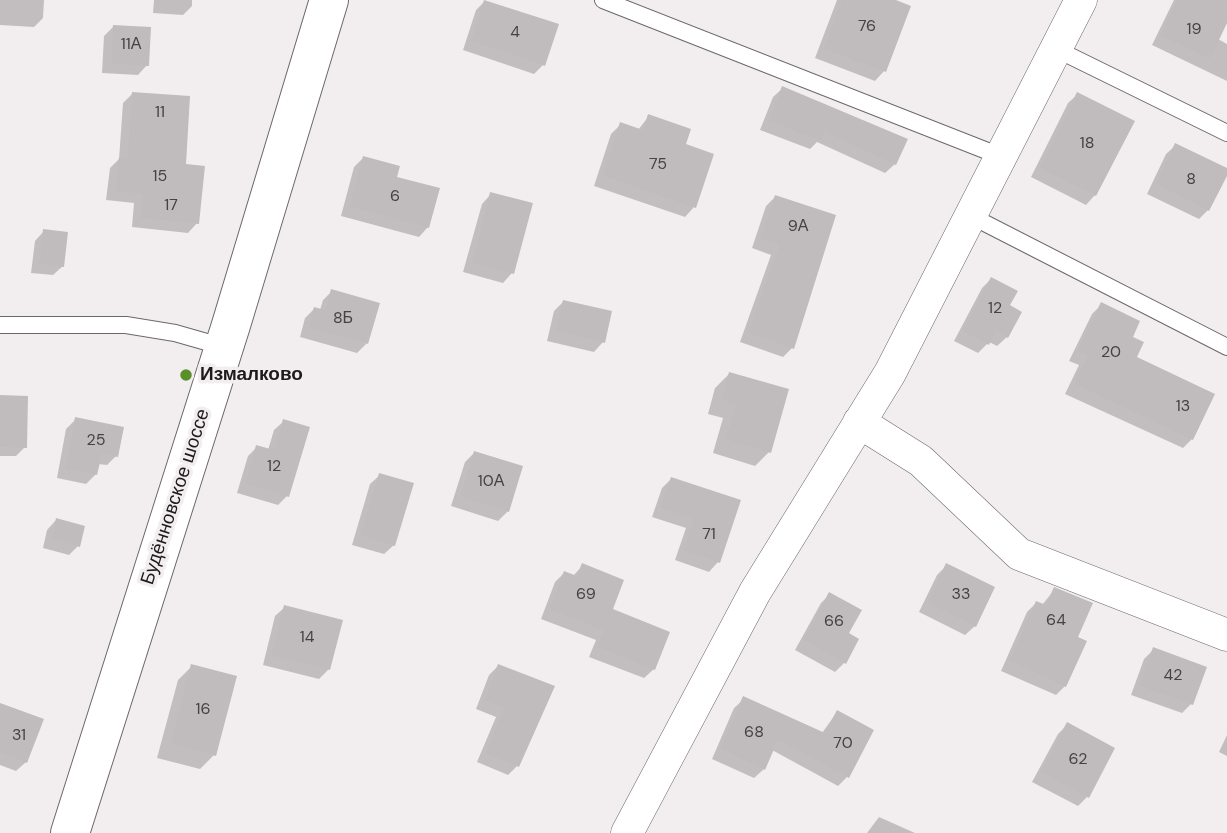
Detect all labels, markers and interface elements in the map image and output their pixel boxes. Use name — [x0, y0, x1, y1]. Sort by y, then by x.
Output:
house number: 76 — [858, 17, 876, 37]
house number: 19 — [1186, 20, 1202, 40]
house number: 4 — [510, 23, 520, 43]
house number: 11А — [121, 35, 141, 55]
house number: 11 — [155, 103, 165, 123]
house number: 18 — [1080, 134, 1094, 154]
house number: 75 — [649, 155, 667, 175]
house number: 15 — [153, 167, 167, 187]
house number: 8 — [1186, 170, 1196, 190]
house number: 6 — [390, 187, 400, 207]
house number: 17 — [164, 196, 178, 216]
house number: 9А — [788, 217, 808, 237]
house number: 12 — [988, 299, 1002, 319]
house number: 8Б — [333, 309, 353, 329]
house number: 20 — [1101, 343, 1121, 363]
place label: Измалково — [200, 364, 303, 386]
marker: Измалково — [178, 367, 194, 383]
house number: 13 — [1176, 397, 1190, 417]
street label: Будённовское шоссе — [137, 406, 215, 588]
house number: 25 — [87, 431, 105, 451]
house number: 12 — [267, 457, 281, 477]
house number: 10А — [478, 472, 504, 492]
house number: 71 — [702, 525, 716, 545]
house number: 69 — [576, 585, 596, 605]
house number: 33 — [952, 585, 970, 605]
house number: 64 — [1046, 611, 1066, 631]
house number: 66 — [824, 612, 844, 632]
house number: 14 — [300, 628, 314, 648]
house number: 42 — [1164, 666, 1182, 686]
house number: 16 — [195, 700, 211, 720]
house number: 68 — [744, 723, 764, 743]
house number: 31 — [12, 726, 26, 746]
house number: 70 — [833, 734, 853, 754]
house number: 62 — [1069, 750, 1087, 770]

